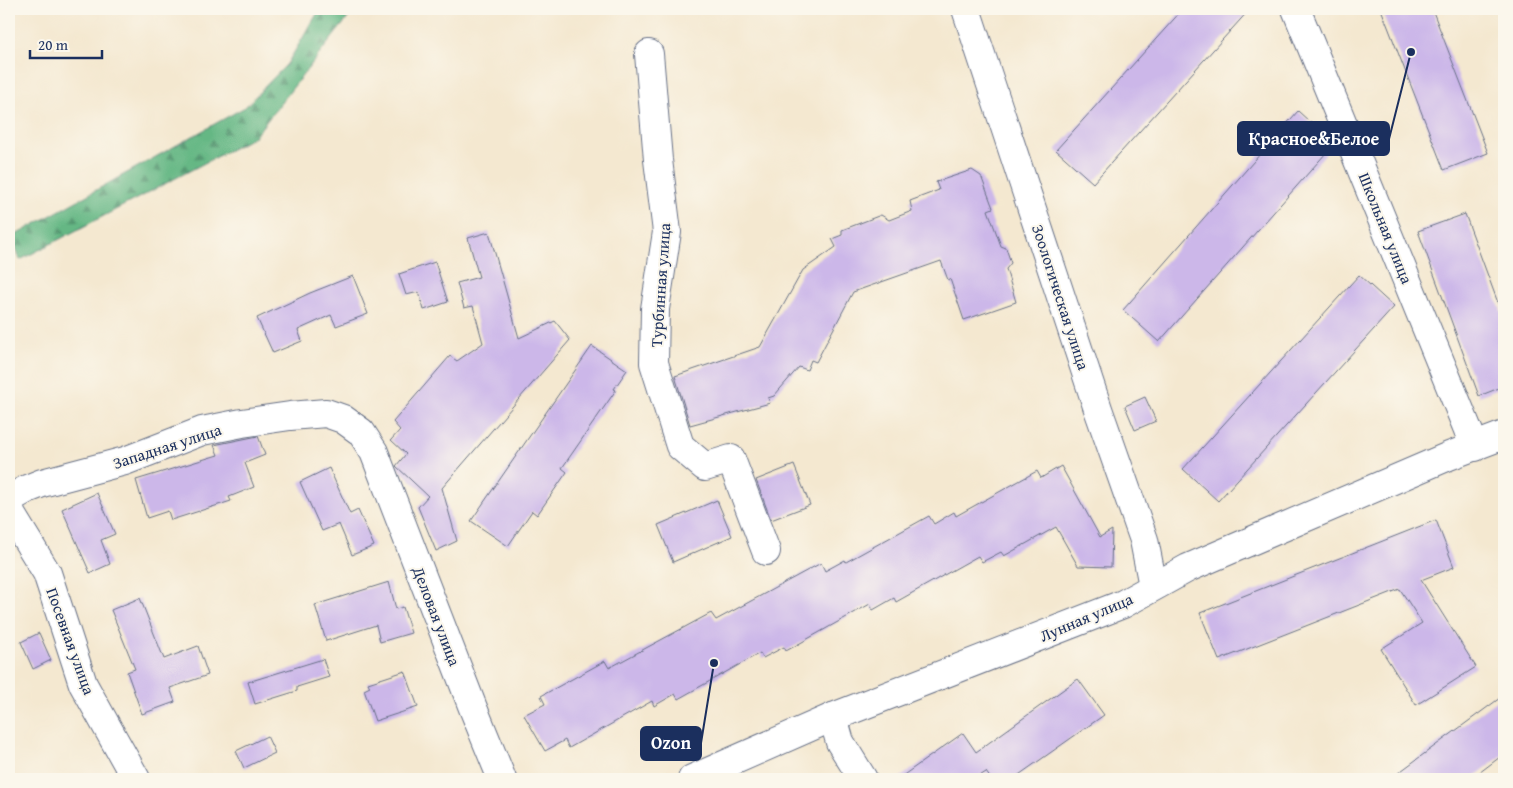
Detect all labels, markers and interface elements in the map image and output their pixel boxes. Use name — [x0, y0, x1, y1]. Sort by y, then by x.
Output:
scale bar — [30, 28, 102, 60]
text: 20 m — [38, 34, 69, 55]
callout: Красное&Белое — [1238, 122, 1389, 155]
text: Красное&Белое — [1249, 125, 1380, 152]
street label: Школьная улица — [1353, 169, 1419, 288]
street label: Зоологическая улица — [1026, 221, 1096, 373]
street label: Турбинная улица — [644, 222, 676, 348]
street label: Западная улица — [110, 417, 225, 475]
street label: Деловая улица — [407, 562, 467, 670]
street label: Посевная улица — [40, 584, 102, 698]
street label: Лунная улица — [1036, 586, 1137, 647]
callout: Ozon — [641, 727, 701, 760]
text: Ozon — [651, 729, 691, 756]

